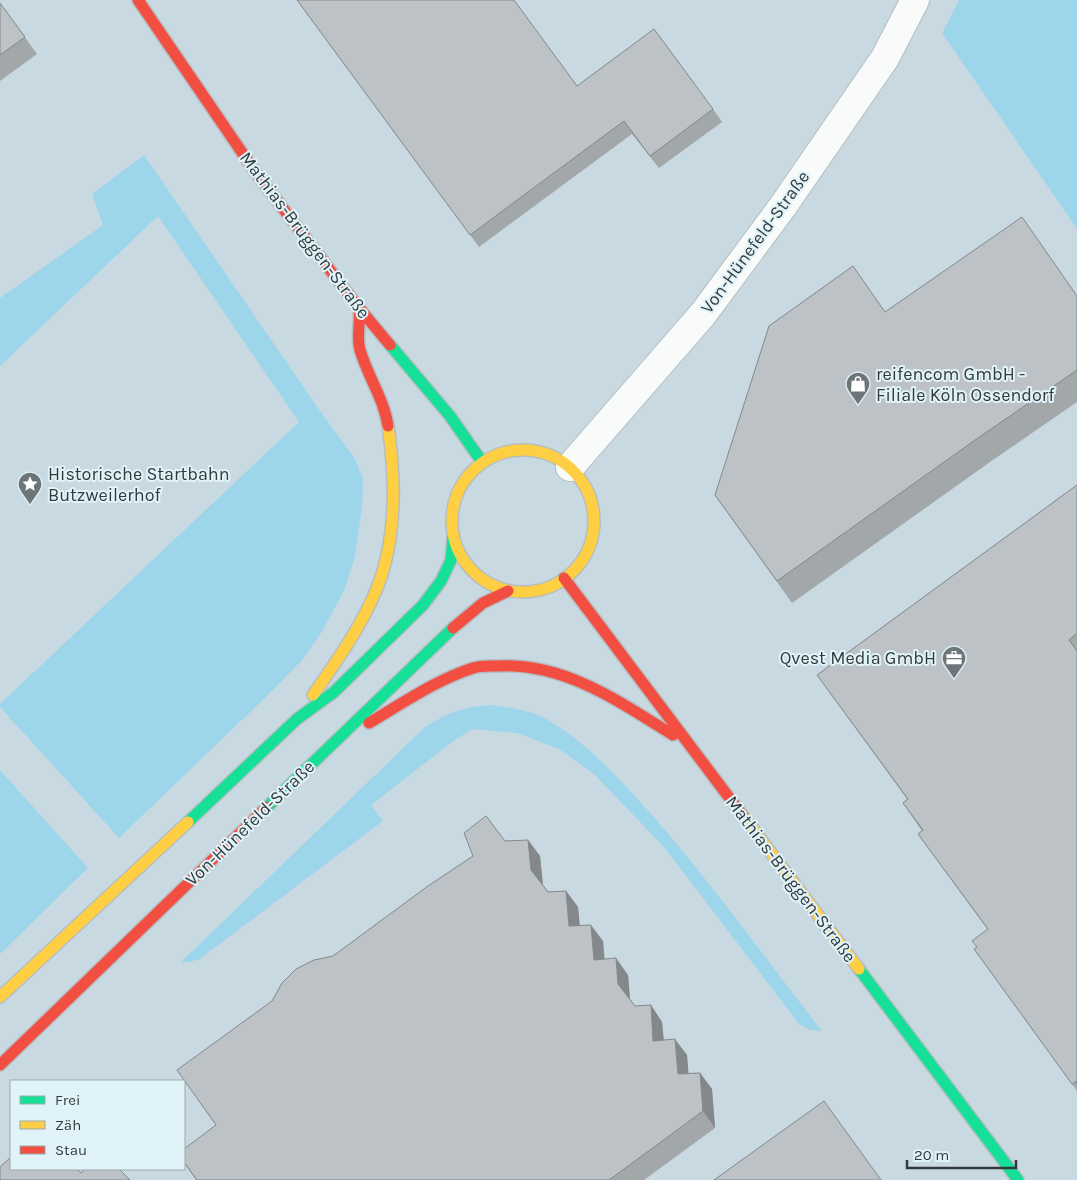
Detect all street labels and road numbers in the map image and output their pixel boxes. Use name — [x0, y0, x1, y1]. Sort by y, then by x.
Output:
street label: Mathias-Brüggen-Straße — [235, 147, 375, 323]
street label: Von-Hünefeld-Straße — [696, 166, 814, 318]
street label: Von-Hünefeld-Straße — [181, 756, 319, 890]
street label: Mathias-Brüggen-Straße — [721, 791, 861, 967]

